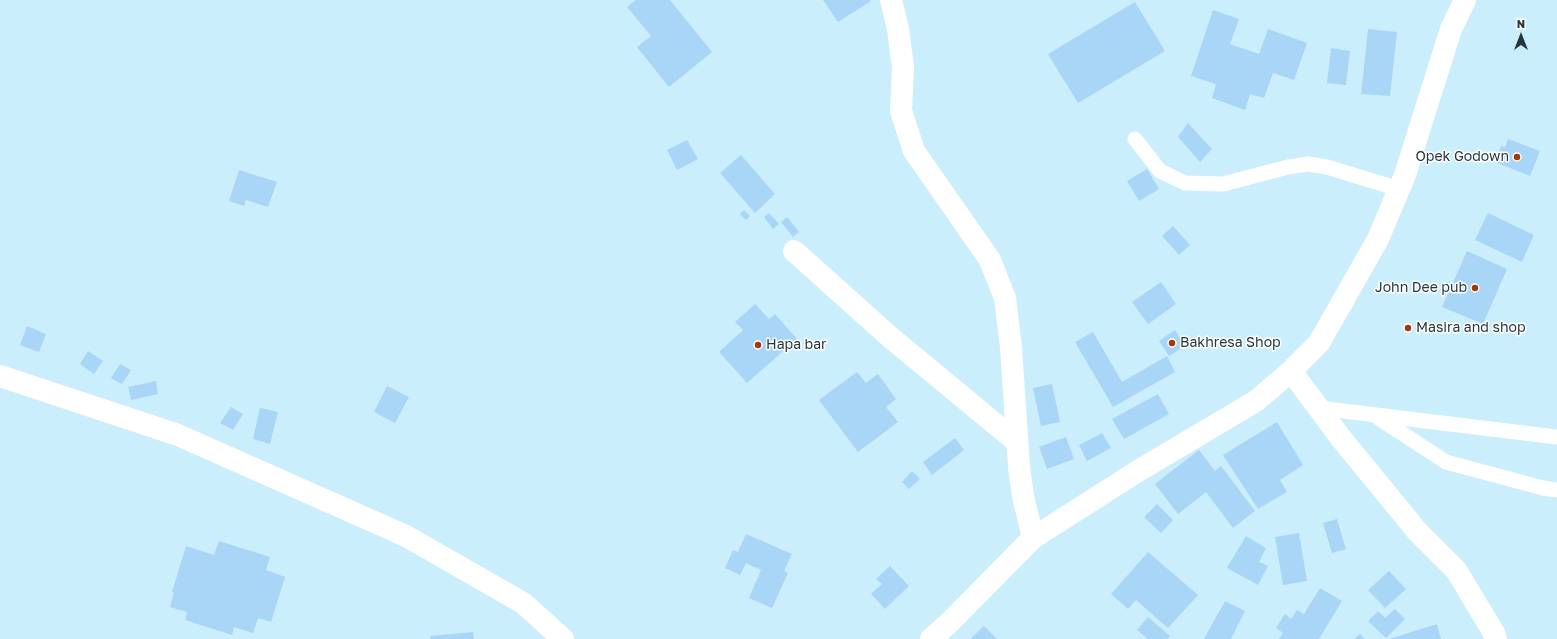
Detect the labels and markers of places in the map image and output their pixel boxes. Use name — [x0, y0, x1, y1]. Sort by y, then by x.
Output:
place label: Opek Godown — [1415, 149, 1509, 165]
marker: Opek Godown — [1512, 152, 1522, 162]
place label: John Dee pub — [1375, 280, 1467, 296]
marker: John Dee pub — [1470, 283, 1480, 293]
place label: Masira and shop — [1416, 320, 1526, 336]
marker: Masira and shop — [1403, 323, 1413, 333]
place label: Bakhresa Shop — [1180, 335, 1281, 351]
place label: Hapa bar — [766, 337, 827, 353]
marker: Bakhresa Shop — [1167, 338, 1177, 348]
marker: Hapa bar — [753, 340, 763, 350]

